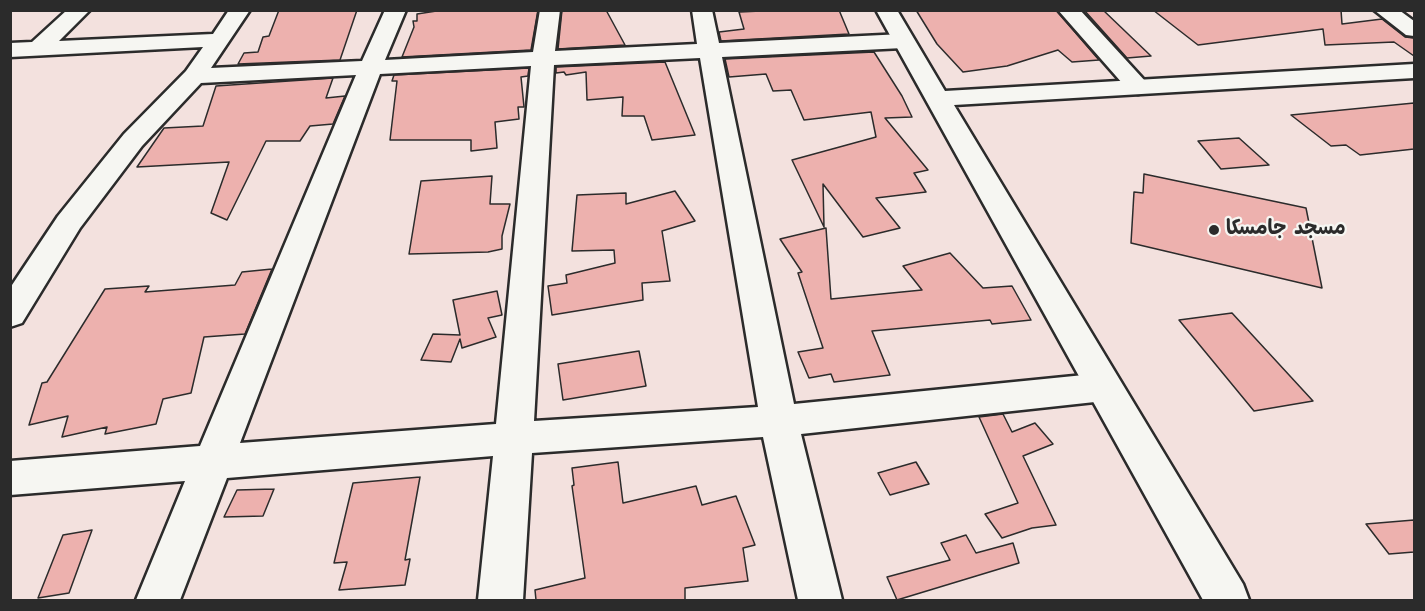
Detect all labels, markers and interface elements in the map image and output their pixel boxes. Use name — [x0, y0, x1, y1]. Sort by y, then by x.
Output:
place label: مسجد جامسكا — [1226, 218, 1346, 242]
marker: مسجد جامسكا — [1207, 223, 1221, 237]

